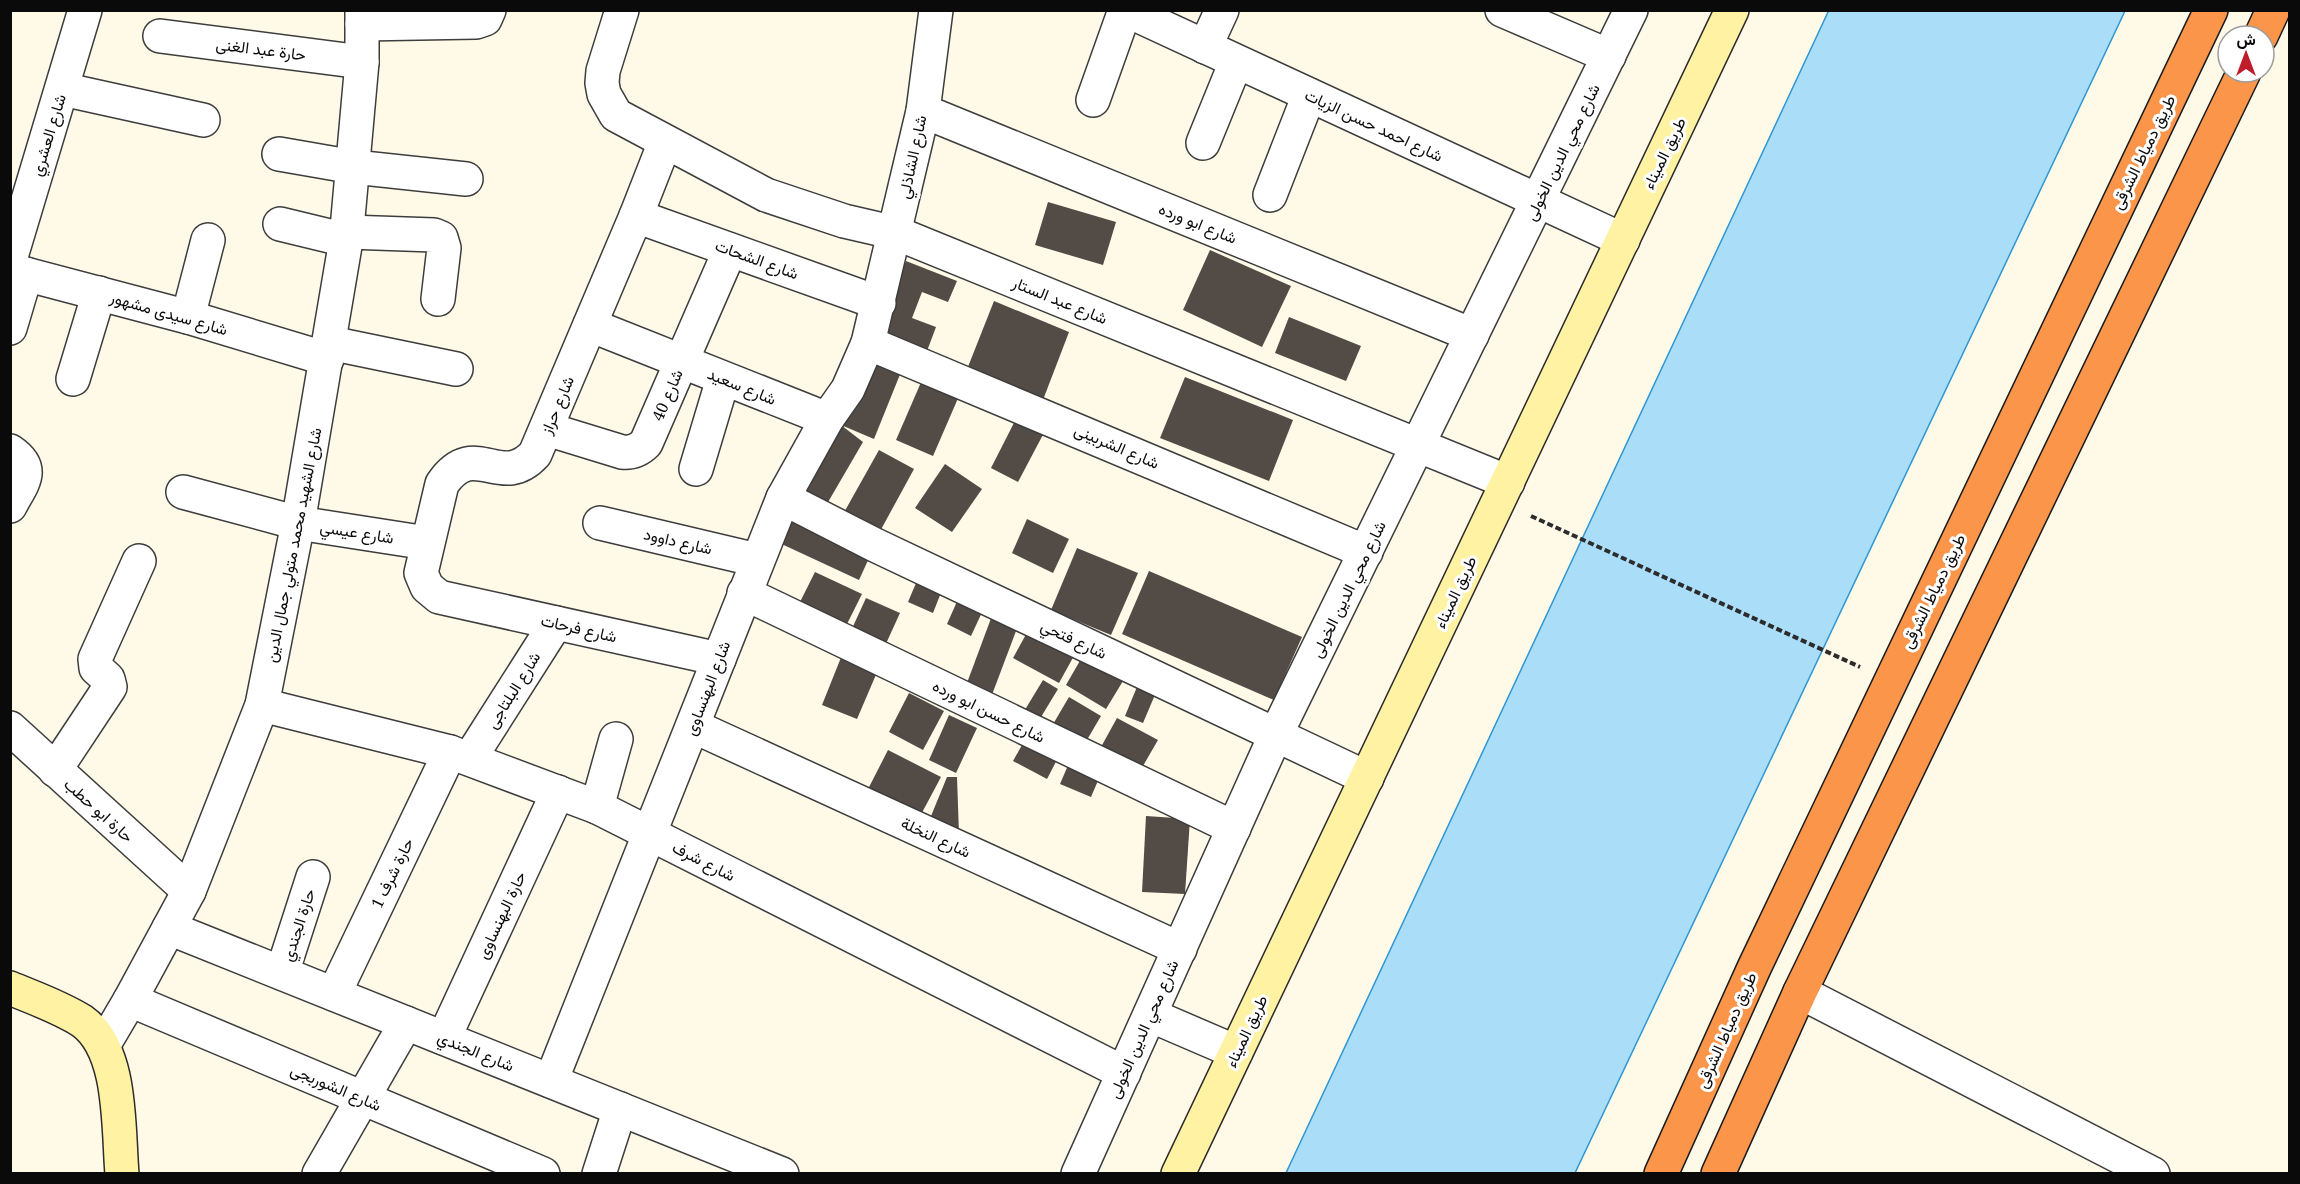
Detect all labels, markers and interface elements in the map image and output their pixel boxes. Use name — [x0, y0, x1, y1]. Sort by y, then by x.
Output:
north arrow — [2216, 24, 2276, 84]
text: ش — [2236, 28, 2256, 50]
street label: حارة عبد الغنى — [215, 33, 308, 65]
street label: شارع محي الدين الخولى — [1519, 80, 1607, 225]
street label: شارع احمد حسن الزيات — [1301, 83, 1447, 168]
street label: شارع العشري — [25, 91, 74, 180]
street label: طريق دمياط الشرقى — [2106, 91, 2180, 213]
street label: شارع الشاذلي — [892, 113, 935, 201]
street label: طريق الميناء — [1637, 113, 1691, 193]
street label: شارع ابو ورده — [1155, 197, 1240, 250]
street label: شارع الشحات — [712, 234, 802, 285]
street label: شارع عبد الستار — [1008, 271, 1111, 330]
street label: شارع سيدى مشهور — [106, 285, 230, 341]
street label: شارع سعيد — [704, 362, 780, 411]
street label: شارع 40 — [646, 366, 689, 425]
street label: شارع حراز — [534, 372, 580, 439]
street label: شارع الشربينى — [1071, 418, 1163, 475]
street label: شارع الشهيد محمد متولي جمال الدين — [259, 426, 330, 665]
street label: شارع عيسي — [318, 515, 395, 552]
street label: شارع محي الدين الخولى — [1305, 517, 1393, 662]
street label: شارع داوود — [641, 522, 714, 561]
street label: طريق دمياط الشرقى — [1896, 530, 1970, 652]
street label: طريق الميناء — [1429, 552, 1481, 632]
street label: شارع فرحات — [539, 609, 619, 648]
street label: شارع فتحي — [1036, 614, 1111, 667]
street label: شارع البهنساوى — [679, 638, 736, 739]
street label: شارع البلتاجى — [481, 647, 546, 733]
street label: شارع حسن ابو ورده — [929, 674, 1049, 749]
street label: حارة ابو حطب — [59, 773, 139, 847]
street label: شارع النخلة — [897, 811, 974, 864]
street label: حارة شرف 1 — [366, 834, 419, 912]
street label: شارع شرف — [668, 836, 739, 887]
street label: حارة البهنساوى — [471, 867, 531, 962]
street label: حارة الجندي — [276, 886, 323, 965]
street label: شارع محي الدين الخولى — [1103, 956, 1186, 1103]
street label: طريق دمياط الشرقى — [1691, 968, 1761, 1092]
street label: طريق الميناء — [1220, 991, 1272, 1071]
street label: شارع الجندي — [433, 1026, 518, 1079]
street label: شارع الشوربجى — [287, 1058, 385, 1117]

